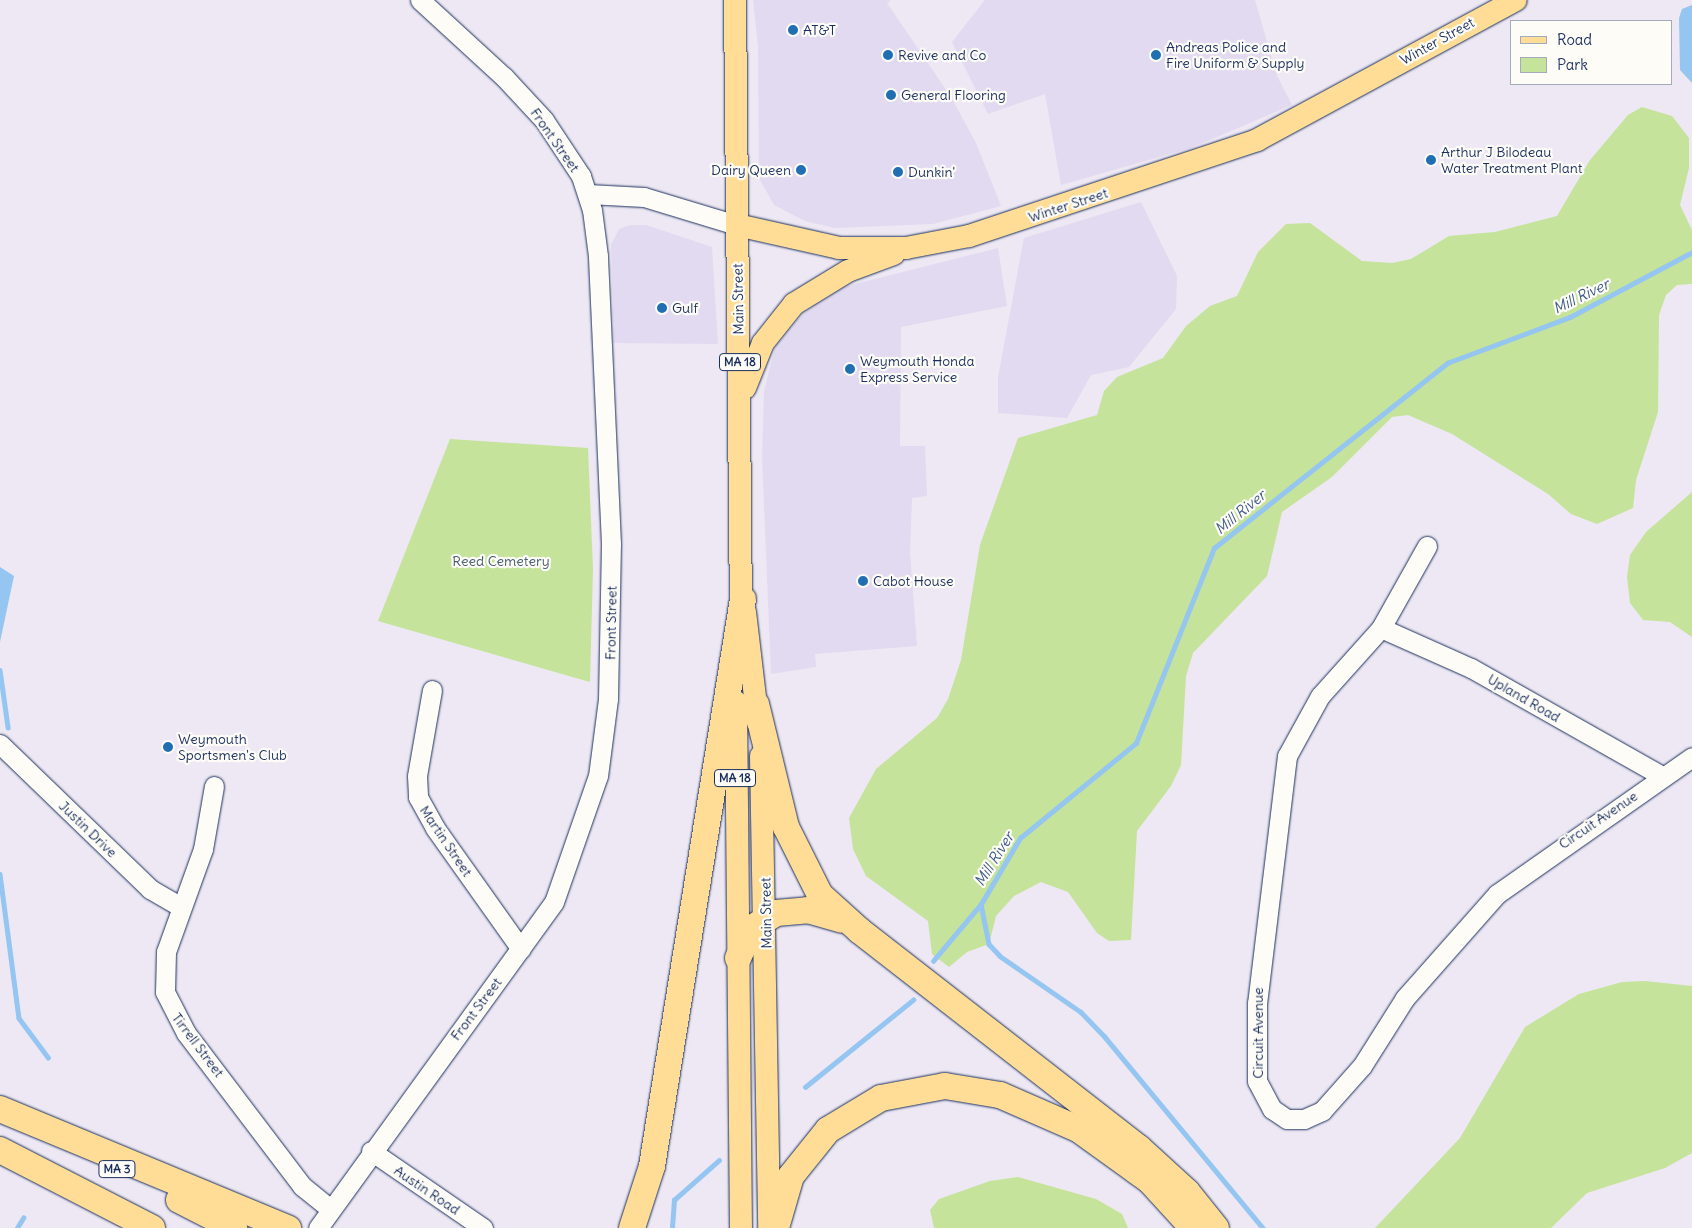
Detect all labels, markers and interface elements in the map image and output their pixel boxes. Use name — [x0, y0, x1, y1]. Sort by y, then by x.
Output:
street label: Winter Street — [1397, 14, 1477, 68]
legend — [1510, 20, 1672, 85]
place label: AT&T — [803, 22, 836, 38]
marker: AT&T — [787, 24, 799, 36]
text: Road — [1557, 30, 1592, 49]
place label: Andreas Police and Fire Uniform & Supply — [1166, 39, 1305, 72]
place label: Revive and Co — [898, 47, 986, 63]
marker: Revive and Co — [882, 49, 894, 61]
marker: Andreas Police and Fire Uniform & Supply — [1150, 49, 1162, 61]
text: Park — [1557, 55, 1588, 74]
place label: General Flooring — [901, 87, 1006, 103]
marker: General Flooring — [885, 89, 897, 101]
street label: Front Street — [527, 105, 583, 175]
place label: Arthur J Bilodeau Water Treatment Plant — [1441, 144, 1582, 176]
marker: Arthur J Bilodeau Water Treatment Plant — [1425, 154, 1437, 166]
place label: Dairy Queen — [711, 162, 791, 178]
marker: Dairy Queen — [795, 164, 807, 176]
place label: Dunkin' — [908, 164, 955, 180]
marker: Dunkin' — [892, 166, 904, 178]
street label: Winter Street — [1026, 184, 1110, 226]
street label: Main Street — [729, 263, 747, 335]
water label: Mill River — [1550, 275, 1612, 317]
place label: Gulf — [672, 300, 698, 316]
marker: Gulf — [656, 302, 668, 314]
road number: MA 18 — [719, 352, 761, 372]
place label: Weymouth Honda Express Service — [860, 353, 974, 386]
marker: Weymouth Honda Express Service — [844, 363, 856, 375]
water label: Mill River — [1211, 486, 1269, 538]
park label: Reed Cemetery — [452, 553, 550, 569]
place label: Cabot House — [873, 573, 954, 589]
marker: Cabot House — [857, 575, 869, 587]
street label: Front Street — [602, 586, 620, 660]
street label: Upland Road — [1485, 670, 1563, 726]
place label: Weymouth Sportsmen's Club — [178, 731, 287, 764]
marker: Weymouth Sportsmen's Club — [162, 741, 174, 753]
road number: MA 18 — [714, 768, 756, 788]
street label: Circuit Avenue — [1555, 787, 1641, 853]
street label: Justin Drive — [56, 797, 120, 861]
street label: Martin Street — [416, 802, 476, 880]
water label: Mill River — [970, 829, 1018, 889]
street label: Main Street — [757, 877, 775, 949]
street label: Front Street — [447, 974, 505, 1044]
street label: Circuit Avenue — [1250, 987, 1266, 1079]
street label: Tirrell Street — [168, 1010, 228, 1080]
road number: MA 3 — [98, 1160, 136, 1178]
street label: Austin Road — [391, 1162, 463, 1218]

